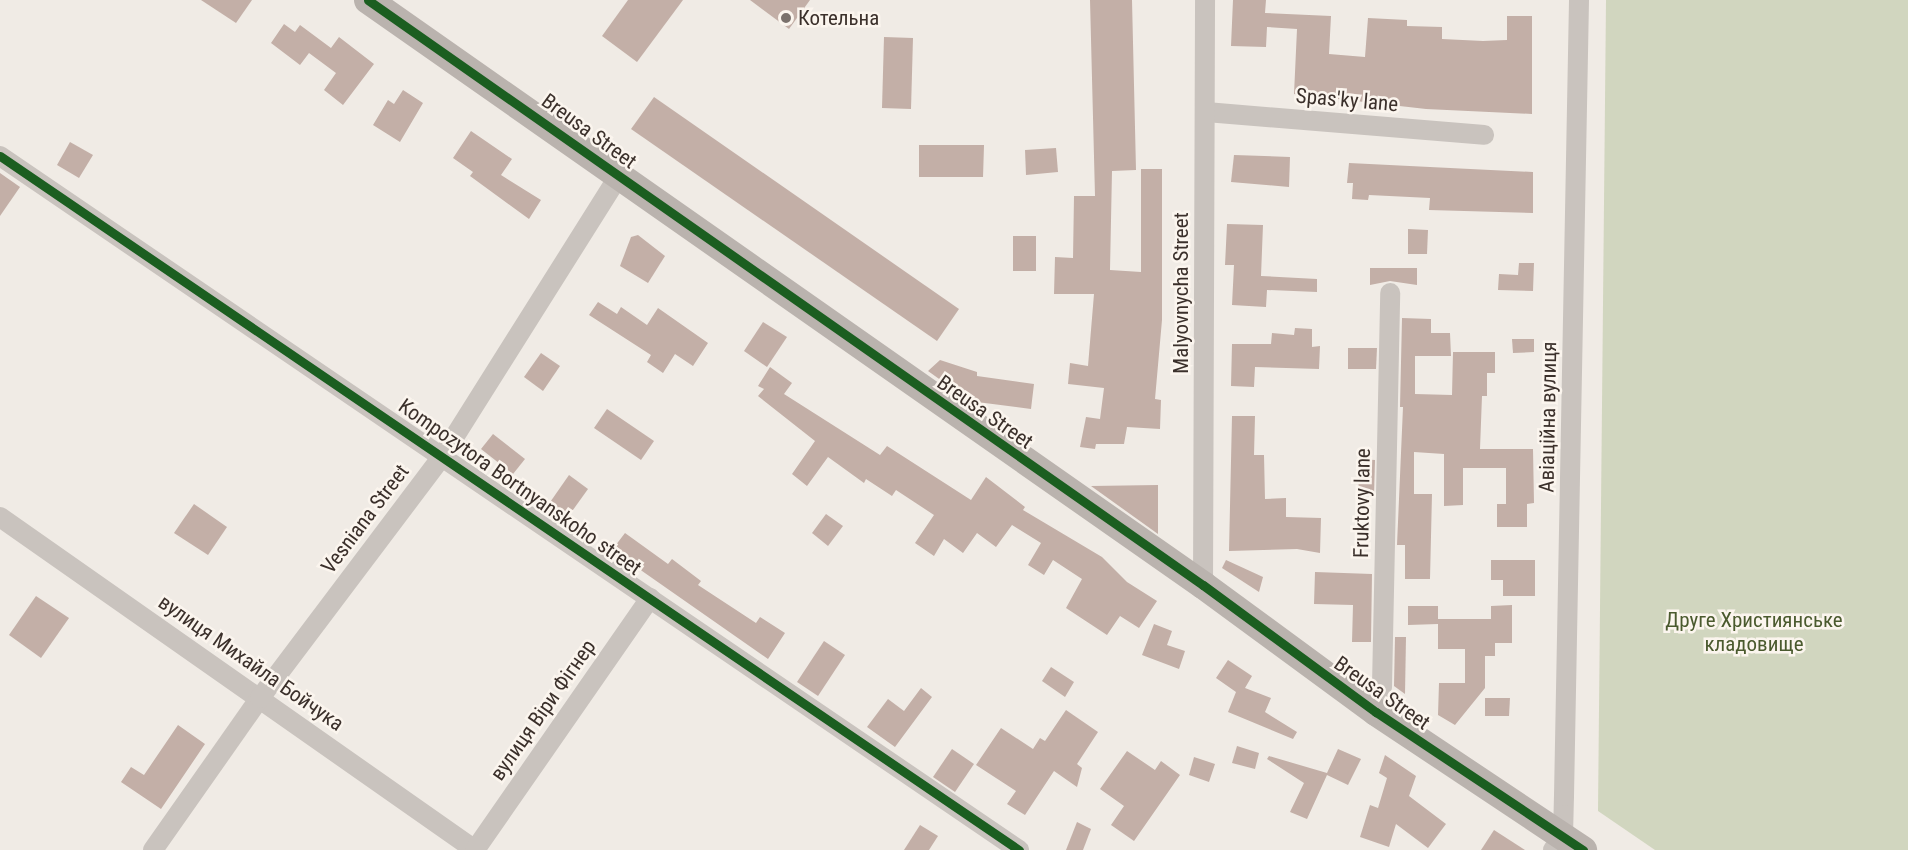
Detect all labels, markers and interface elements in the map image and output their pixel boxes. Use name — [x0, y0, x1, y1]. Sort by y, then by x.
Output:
place label: Котельна — [798, 5, 879, 31]
marker: Котельна — [779, 11, 793, 25]
street label: Spas'ky lane — [1295, 83, 1399, 117]
street label: Breusa Street — [537, 88, 641, 174]
street label: Malyovnycha Street — [1168, 212, 1194, 374]
street label: Авіаційна вулиця — [1534, 341, 1562, 493]
street label: Breusa Street — [932, 370, 1038, 454]
street label: Kompozytora Bortnyanskoho street — [394, 393, 646, 581]
street label: Fruktovy lane — [1348, 448, 1376, 558]
street label: Vesniana Street — [316, 459, 414, 579]
street label: вулиця Михайла Бойчука — [154, 590, 348, 736]
park label: Друге Християнське кладовище — [1665, 607, 1843, 657]
street label: вулиця Віри Фігнер — [485, 635, 601, 785]
street label: Breusa Street — [1329, 651, 1435, 735]

